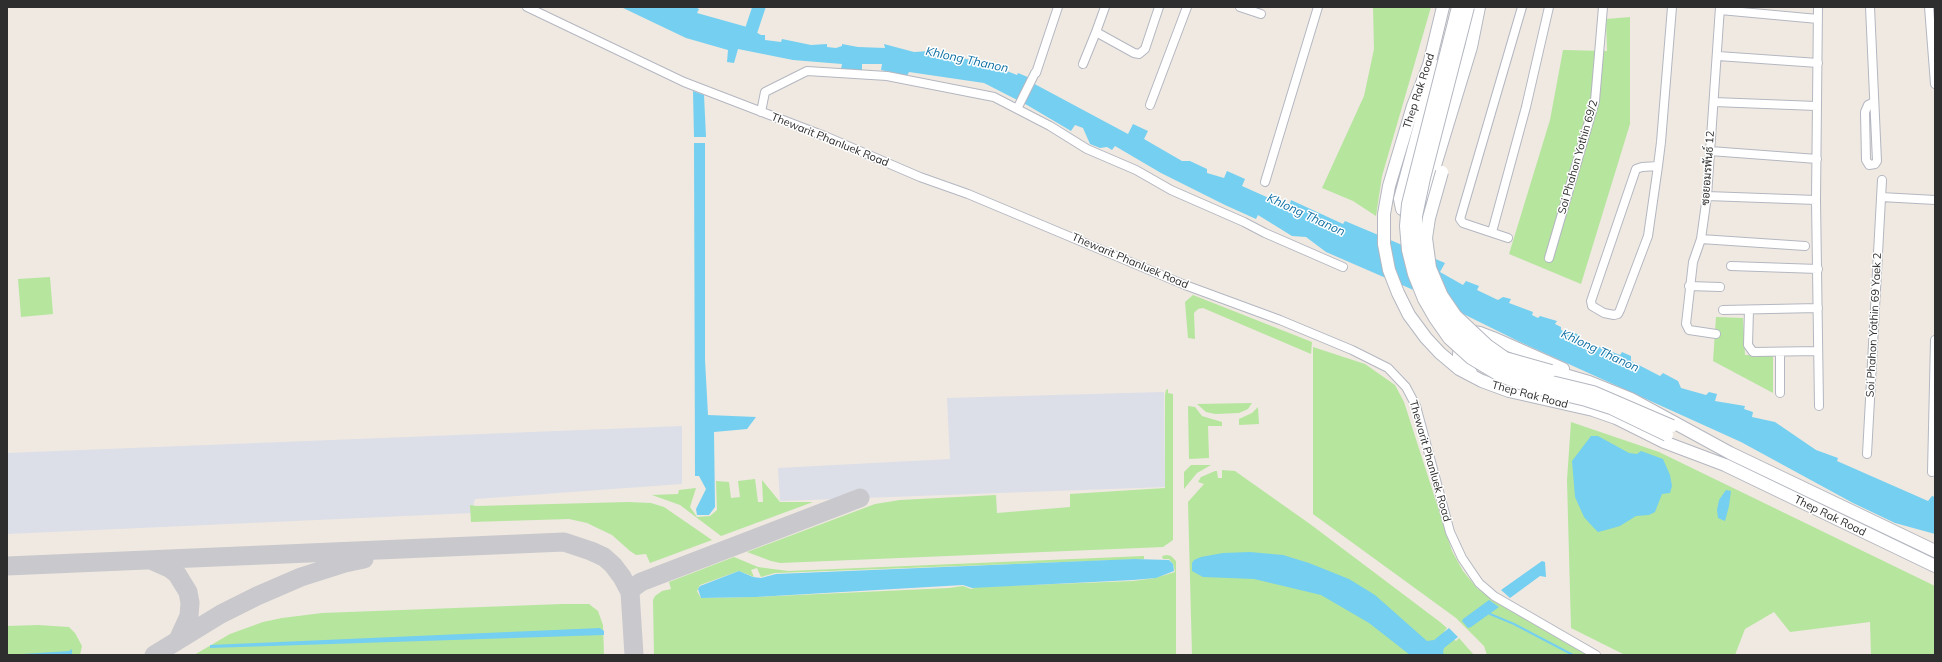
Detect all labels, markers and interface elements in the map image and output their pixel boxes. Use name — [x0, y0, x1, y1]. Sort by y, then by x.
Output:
water label: Khlong Thanon — [924, 44, 1010, 76]
street label: Thep Rak Road — [1401, 52, 1437, 130]
street label: Soi Phahon Yothin 69/2 — [1555, 98, 1601, 216]
street label: Thewarit Phanluek Road — [769, 110, 891, 170]
street label: ซอยอมรพันธ์ 12 — [1699, 130, 1717, 206]
water label: Khlong Thanon — [1265, 191, 1347, 239]
street label: Thewarit Phanluek Road — [1070, 230, 1190, 292]
street label: Soi Phahon Yothin 69 Yaek 2 — [1864, 252, 1884, 398]
water label: Khlong Thanon — [1559, 327, 1641, 375]
street label: Thep Rak Road — [1491, 378, 1569, 412]
street label: Thewarit Phanluek Road — [1406, 399, 1454, 523]
street label: Thep Rak Road — [1792, 493, 1868, 539]

